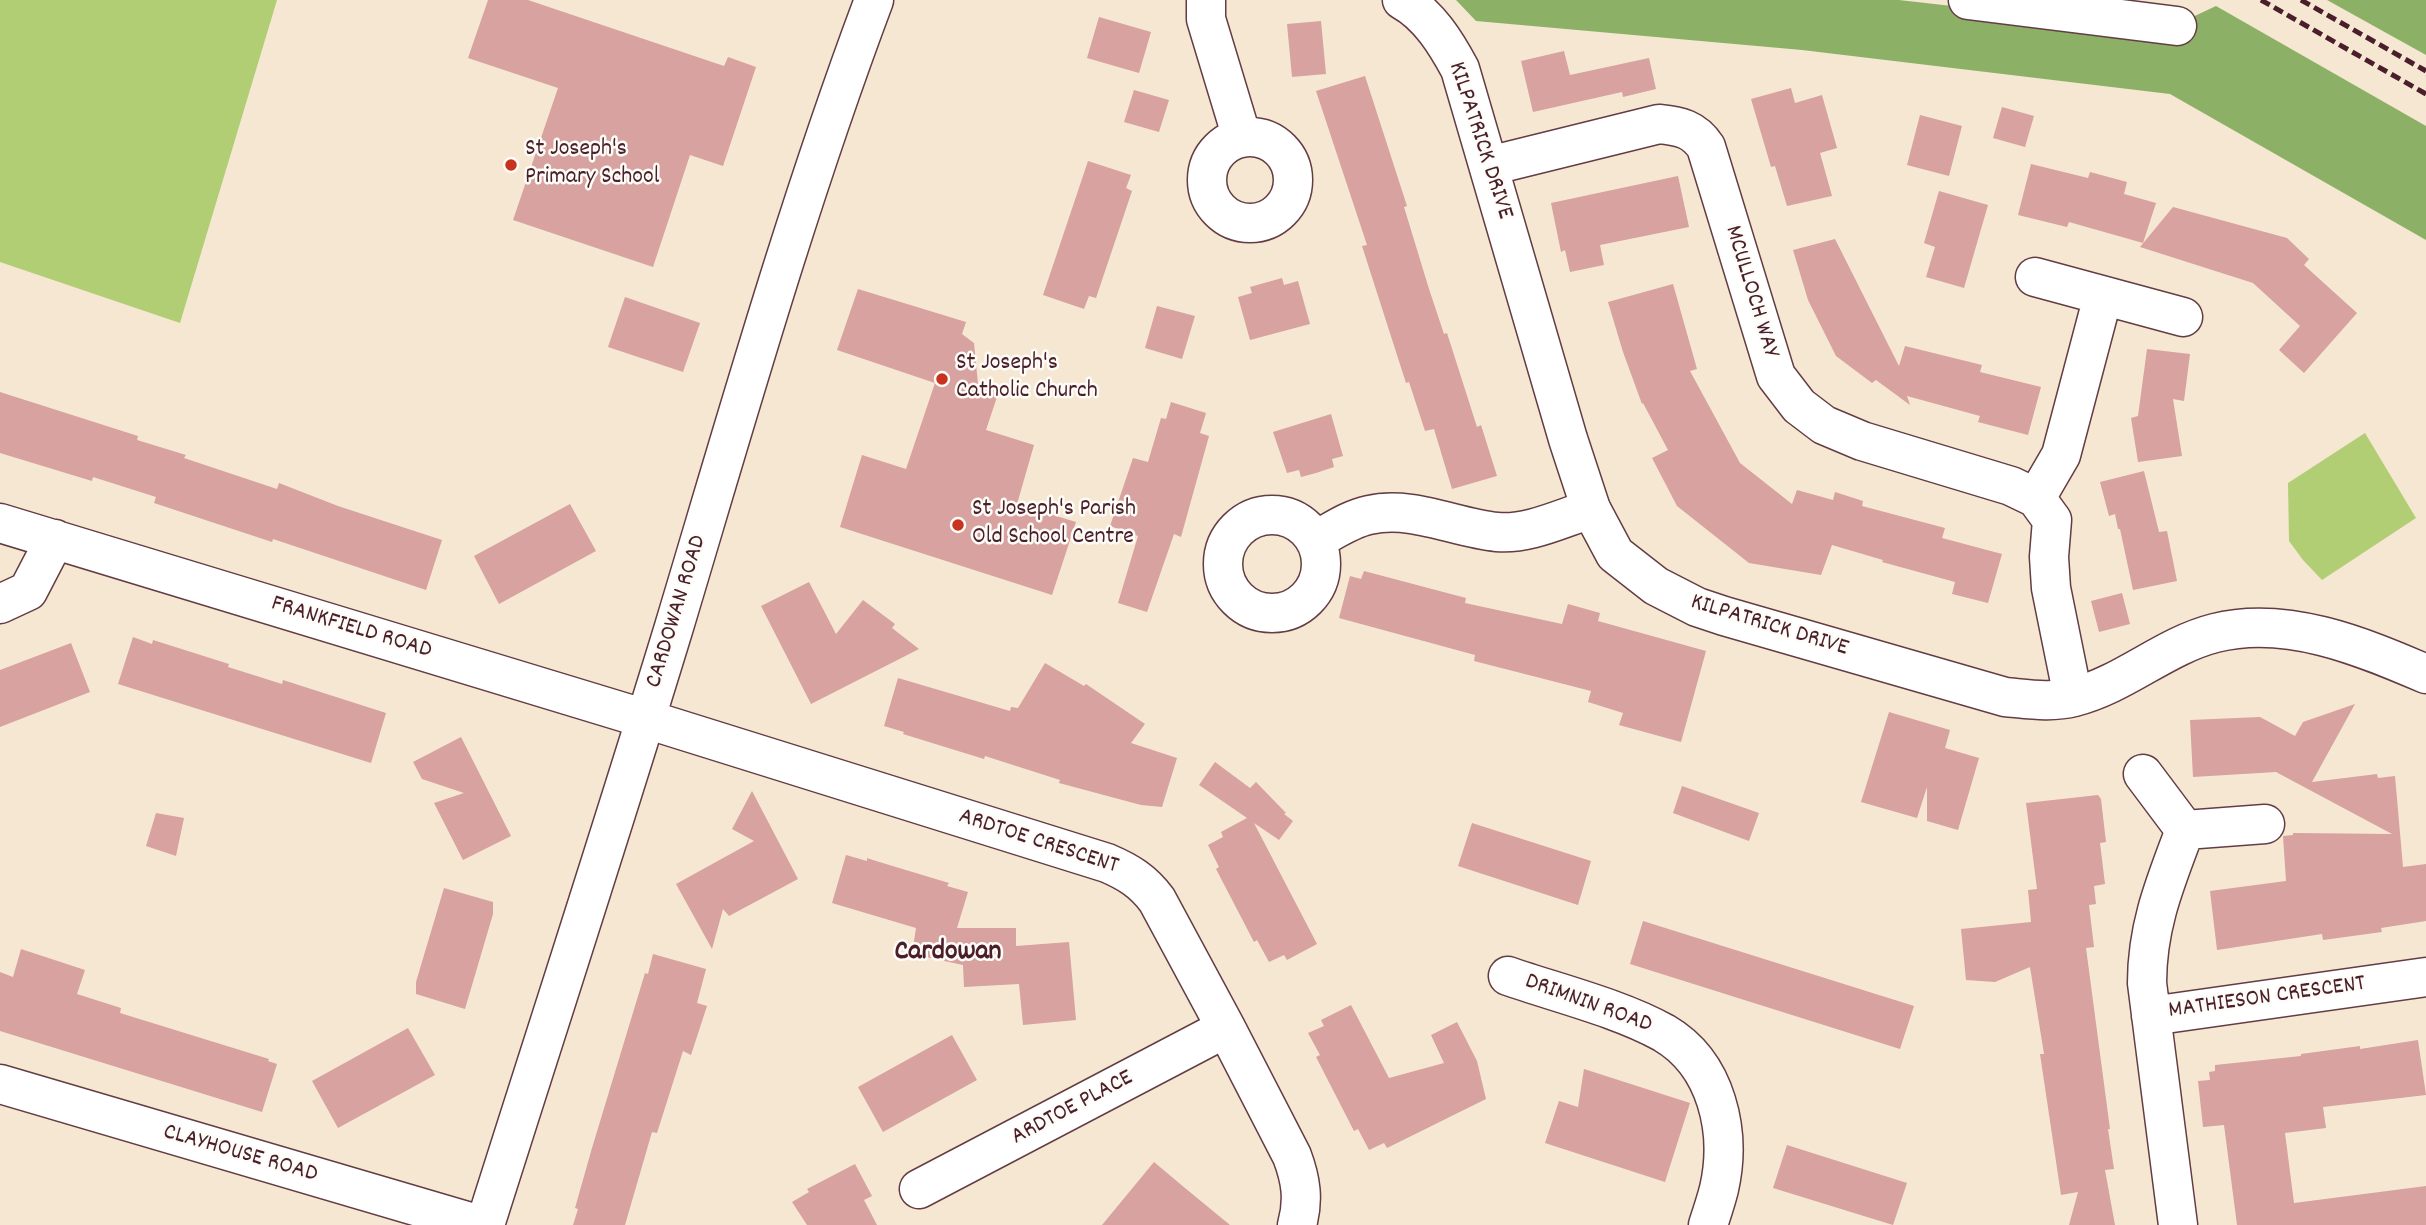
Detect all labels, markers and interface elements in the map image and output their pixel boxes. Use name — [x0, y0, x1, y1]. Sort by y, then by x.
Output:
street label: KILPATRICK DRIVE — [1440, 59, 1518, 223]
place label: St Joseph's Primary School — [525, 137, 659, 193]
marker: St Joseph's Primary School — [503, 157, 519, 173]
street label: MCULLOCH WAY — [1716, 223, 1784, 361]
place label: St Joseph's Catholic Church — [956, 351, 1098, 407]
marker: St Joseph's Catholic Church — [934, 371, 950, 387]
place label: St Joseph's Parish Old School Centre — [972, 497, 1136, 553]
marker: St Joseph's Parish Old School Centre — [950, 517, 966, 533]
street label: CARDOWAN ROAD — [641, 532, 715, 692]
street label: KILPATRICK DRIVE — [1687, 589, 1851, 665]
street label: FRANKFIELD ROAD — [267, 591, 435, 667]
street label: ARDTOE CRESCENT — [955, 804, 1121, 882]
district label: Cardowan — [894, 937, 1002, 971]
street label: DRIMNIN ROAD — [1521, 969, 1655, 1041]
street label: MATHIESON CRESCENT — [2167, 971, 2367, 1027]
street label: ARDTOE PLACE — [1007, 1065, 1139, 1153]
street label: CLAYHOUSE ROAD — [160, 1119, 320, 1191]

